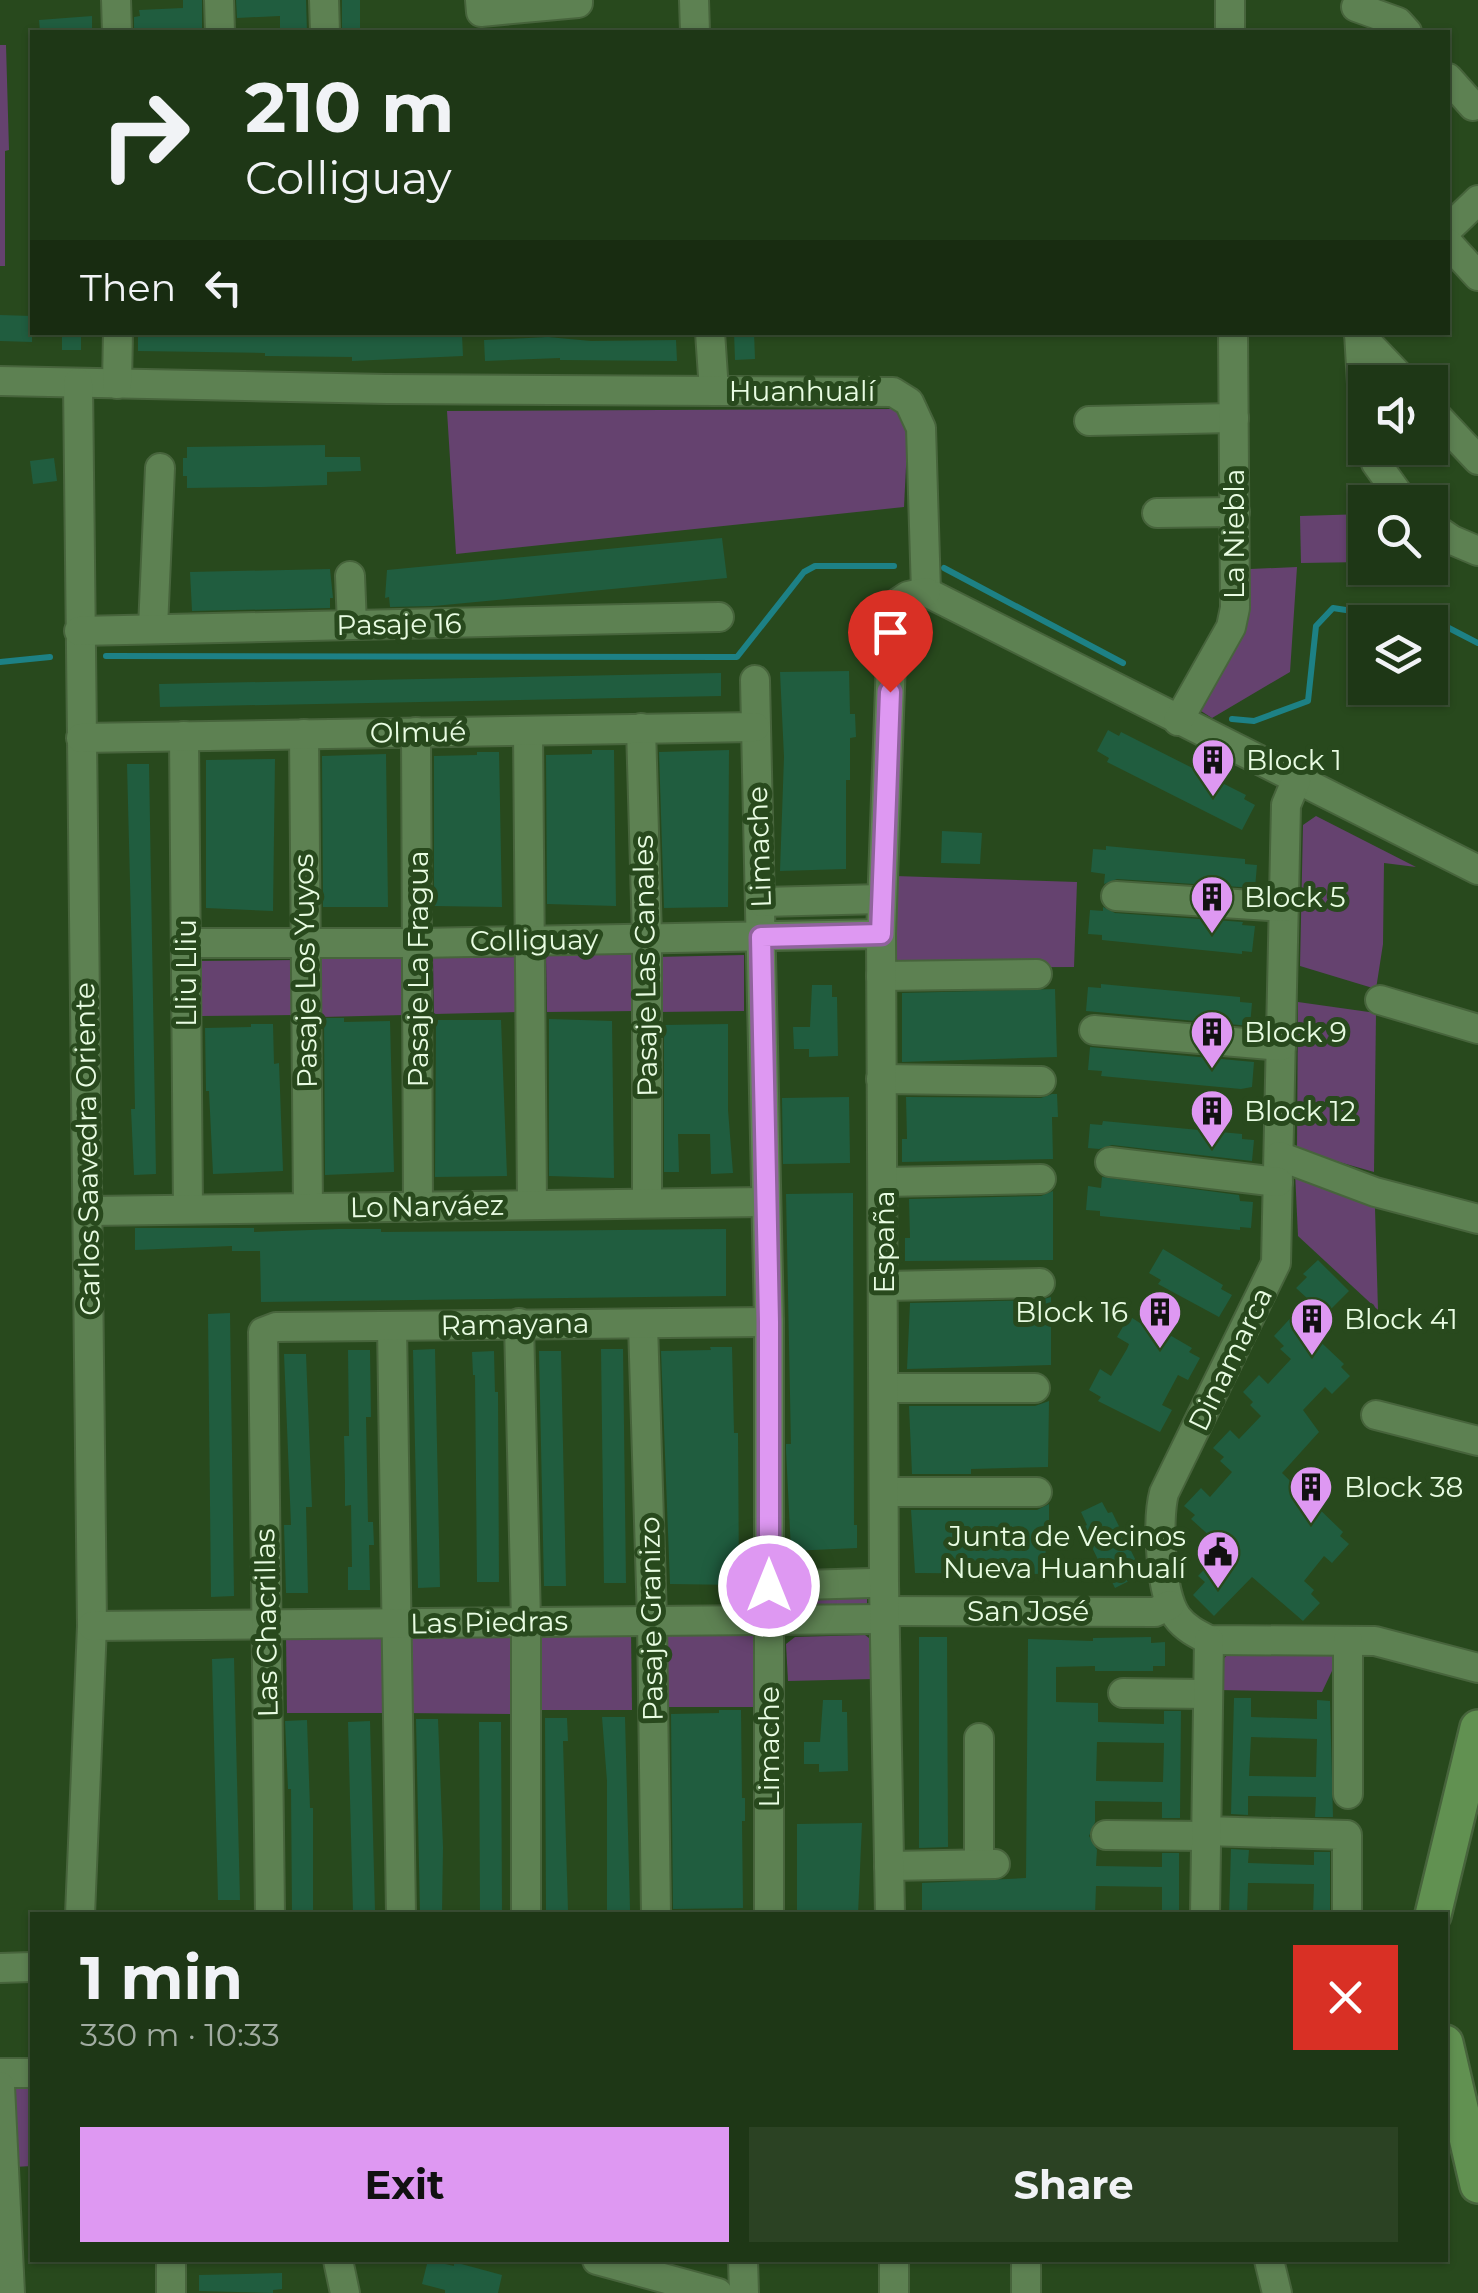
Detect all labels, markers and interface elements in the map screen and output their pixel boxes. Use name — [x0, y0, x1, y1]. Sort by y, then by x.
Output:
text: 210 m — [245, 64, 455, 150]
icon: right — [80, 70, 210, 200]
text: Colliguay — [245, 150, 452, 205]
icon: left — [196, 260, 251, 315]
text: Then — [80, 264, 176, 311]
map controls — [1348, 365, 1448, 705]
button: sound — [1348, 365, 1448, 465]
street label: Huanhualí — [729, 374, 877, 408]
street label: La Niebla — [1217, 469, 1251, 599]
button: search — [1348, 485, 1448, 585]
pin — [848, 590, 933, 693]
icon: arrive — [863, 605, 918, 660]
button: layers — [1348, 605, 1448, 705]
street label: Pasaje 16 — [336, 606, 462, 642]
street label: Olmué — [369, 714, 467, 750]
building icon: Block 1 — [1190, 737, 1236, 798]
place label: Block 1 — [1246, 743, 1342, 777]
street label: Limache — [740, 786, 778, 908]
street label: Pasaje Las Canales — [626, 835, 664, 1097]
street label: Pasaje La Fragua — [401, 850, 435, 1088]
street label: Pasaje Los Yuyos — [286, 853, 324, 1089]
building icon: Block 5 — [1189, 874, 1235, 935]
place label: Block 5 — [1244, 880, 1346, 914]
street label: Lliu Lliu — [169, 919, 203, 1027]
street label: Colliguay — [469, 922, 599, 958]
street label: Carlos Saavedra Oriente — [67, 982, 107, 1316]
building icon: Block 9 — [1189, 1009, 1235, 1070]
place label: Block 9 — [1244, 1015, 1347, 1049]
building icon: Block 12 — [1189, 1088, 1235, 1149]
place label: Block 12 — [1244, 1094, 1356, 1128]
street label: Lo Narváez — [350, 1188, 504, 1224]
street label: España — [867, 1190, 901, 1294]
street label: Dinamarca — [1181, 1282, 1279, 1436]
building icon: Block 16 — [1137, 1289, 1183, 1350]
place label: Block 16 — [1015, 1295, 1128, 1329]
building icon: Block 41 — [1289, 1296, 1335, 1357]
place label: Block 41 — [1344, 1302, 1458, 1336]
street label: Ramayana — [440, 1306, 590, 1342]
building icon: Block 38 — [1288, 1464, 1334, 1525]
place label: Block 38 — [1344, 1470, 1463, 1504]
street label: Pasaje Granizo — [632, 1516, 670, 1722]
place label: Junta de Vecinos Nueva Huanhualí — [943, 1519, 1187, 1585]
street label: Las Chacrillas — [247, 1528, 285, 1718]
public building icon: Junta de Vecinos Nueva Huanhualí — [1195, 1529, 1241, 1590]
position arrow — [717, 1534, 821, 1638]
street label: San José — [967, 1594, 1089, 1628]
street label: Las Piedras — [410, 1604, 568, 1640]
street label: Limache — [752, 1686, 786, 1808]
text: 1 min — [80, 1941, 243, 2014]
button: close — [1293, 1945, 1398, 2050]
text: 330 m · 10:33 — [80, 2015, 280, 2054]
button: Exit — [80, 2127, 729, 2242]
button: Share — [749, 2127, 1398, 2242]

